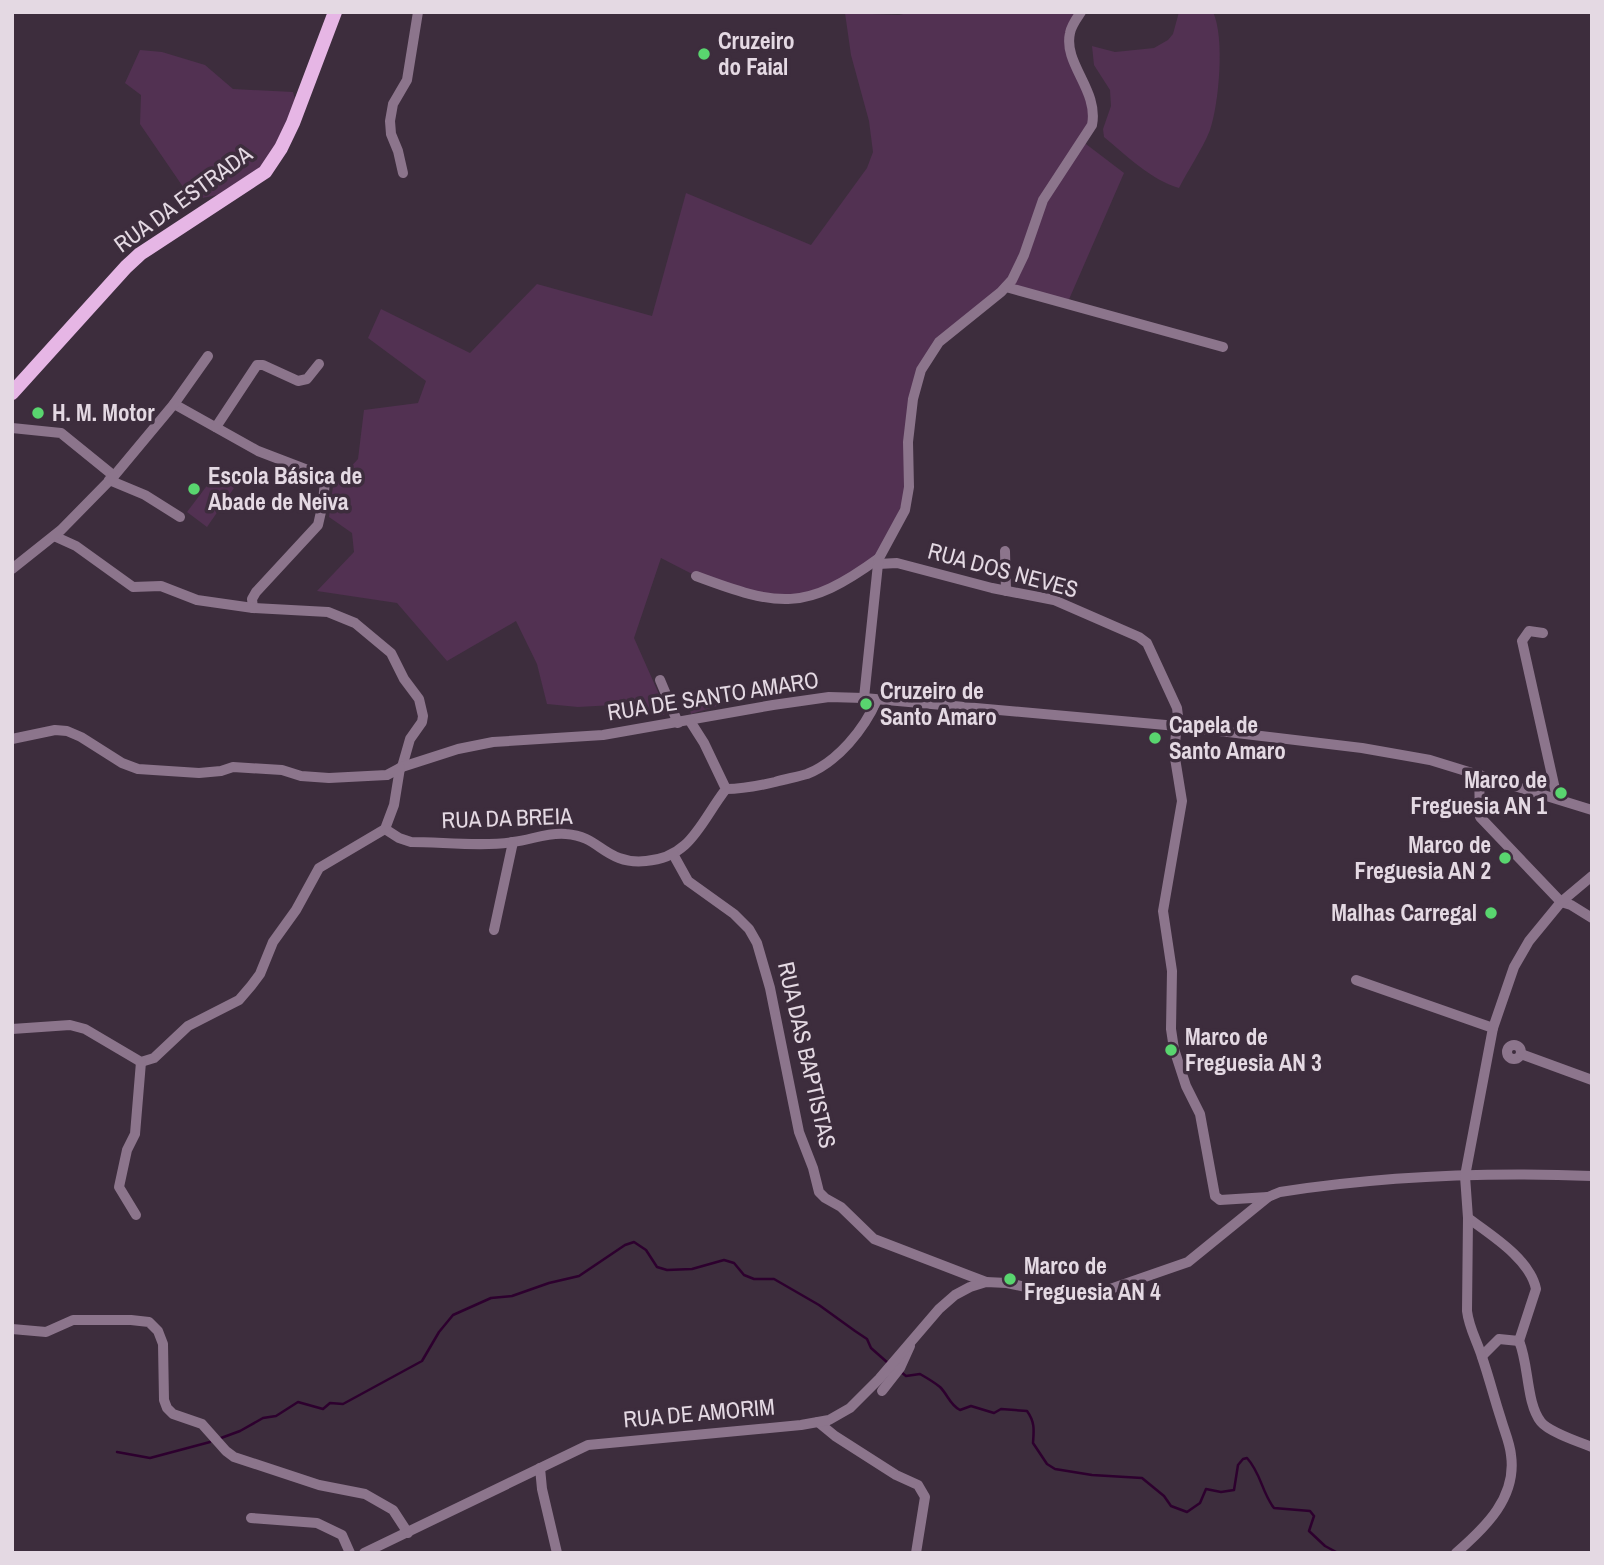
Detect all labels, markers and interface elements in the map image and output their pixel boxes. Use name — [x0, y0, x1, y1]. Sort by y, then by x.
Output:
place label: Cruzeiro do Faial — [718, 25, 795, 82]
marker: Cruzeiro do Faial — [696, 46, 712, 62]
street label: RUA DA ESTRADA — [107, 138, 258, 259]
place label: H. M. Motor — [52, 397, 155, 428]
marker: H. M. Motor — [30, 405, 46, 421]
place label: Escola Básica de Abade de Neiva — [208, 460, 362, 517]
marker: Escola Básica de Abade de Neiva — [186, 481, 202, 497]
street label: RUA DOS NEVES — [925, 535, 1082, 604]
street label: RUA DE SANTO AMARO — [605, 663, 821, 728]
place label: Cruzeiro de Santo Amaro — [880, 675, 997, 732]
marker: Cruzeiro de Santo Amaro — [858, 696, 874, 712]
place label: Capela de Santo Amaro — [1169, 709, 1286, 766]
marker: Capela de Santo Amaro — [1147, 730, 1163, 746]
place label: Marco de Freguesia AN 1 — [1410, 764, 1548, 821]
marker: Marco de Freguesia AN 1 — [1553, 785, 1569, 801]
street label: RUA DA BREIA — [441, 800, 573, 835]
place label: Marco de Freguesia AN 2 — [1354, 829, 1491, 886]
marker: Marco de Freguesia AN 2 — [1497, 850, 1513, 866]
place label: Malhas Carregal — [1331, 897, 1477, 928]
marker: Malhas Carregal — [1483, 905, 1499, 921]
street label: RUA DAS BAPTISTAS — [771, 959, 844, 1151]
place label: Marco de Freguesia AN 3 — [1185, 1021, 1322, 1078]
marker: Marco de Freguesia AN 3 — [1163, 1042, 1179, 1058]
place label: Marco de Freguesia AN 4 — [1024, 1250, 1161, 1307]
marker: Marco de Freguesia AN 4 — [1002, 1271, 1018, 1287]
street label: RUA DE AMORIM — [622, 1390, 776, 1435]

